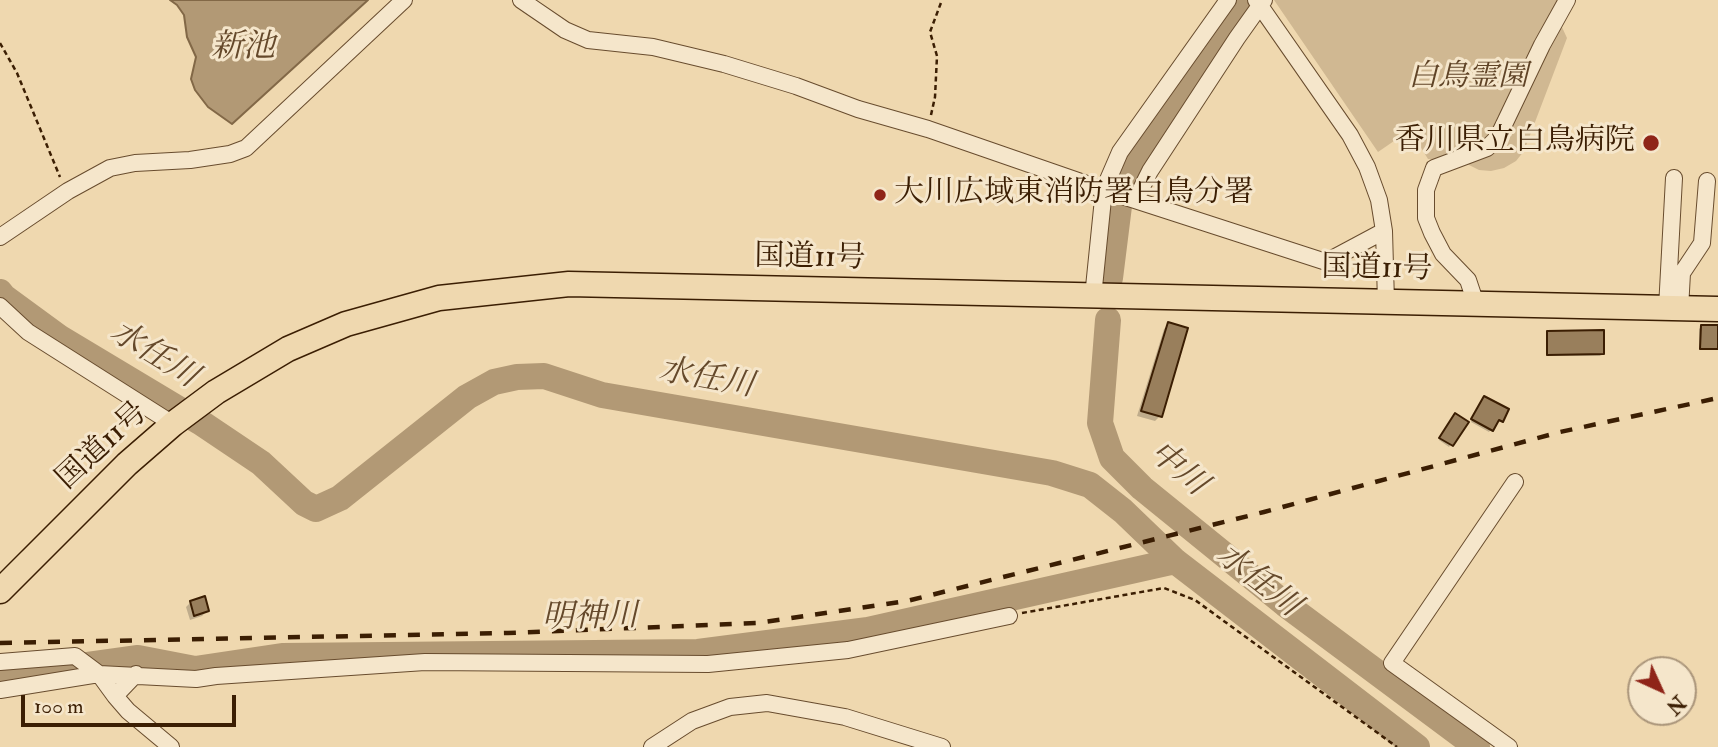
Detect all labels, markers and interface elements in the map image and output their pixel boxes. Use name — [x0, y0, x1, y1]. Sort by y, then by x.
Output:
water label: 新池 — [211, 30, 275, 68]
park label: 白鳥霊園 — [1408, 61, 1528, 97]
place label: 香川県立白鳥病院 — [1395, 125, 1635, 161]
marker: 香川県立白鳥病院 — [1641, 133, 1661, 153]
place label: 大川広域東消防署白鳥分署 — [894, 177, 1254, 213]
marker: 大川広域東消防署白鳥分署 — [872, 187, 888, 203]
street label: 国道11号 — [754, 240, 866, 278]
street label: 国道11号 — [1321, 251, 1433, 289]
water label: 水任川 — [102, 314, 204, 398]
water label: 水任川 — [655, 353, 757, 407]
street label: 国道11号 — [50, 396, 156, 498]
water label: 中川 — [1140, 435, 1214, 505]
water label: 水任川 — [1207, 537, 1307, 627]
water label: 明神川 — [542, 599, 638, 639]
north arrow — [1627, 656, 1697, 726]
scale bar — [24, 680, 240, 724]
text: N — [1661, 690, 1690, 719]
text: 100 m — [34, 693, 84, 720]

